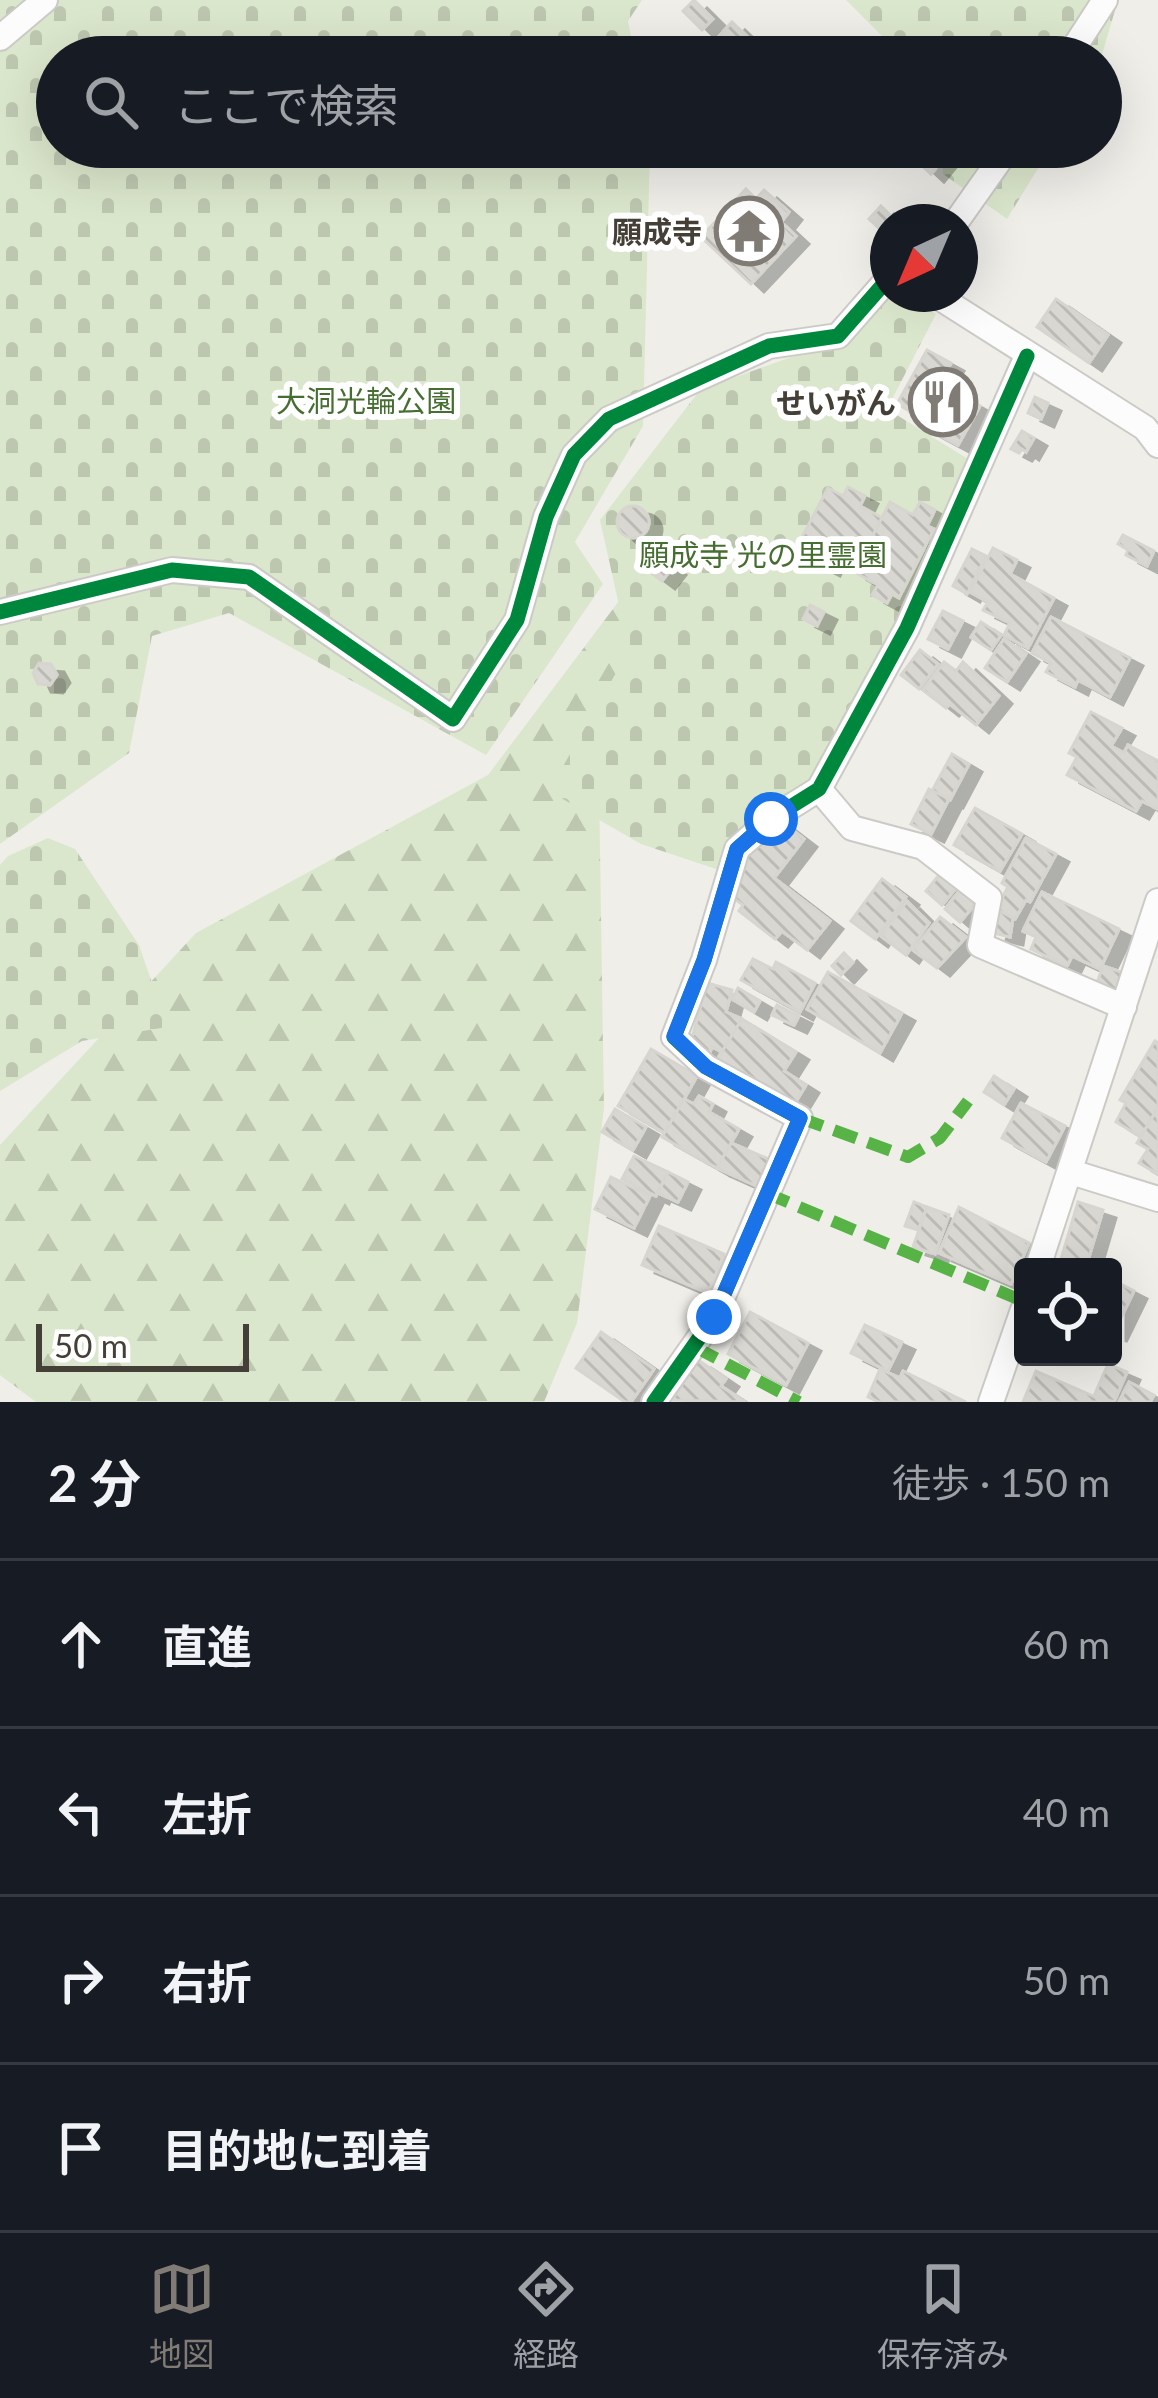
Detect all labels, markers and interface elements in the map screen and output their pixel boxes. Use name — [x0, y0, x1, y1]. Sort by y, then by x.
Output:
search box — [36, 36, 1122, 168]
icon: search — [78, 69, 144, 135]
text: ここで検索 — [174, 78, 399, 132]
temple icon: 願成寺 — [714, 196, 784, 266]
north arrow — [870, 204, 978, 312]
place label: 願成寺 — [612, 213, 702, 249]
restaurant icon: せいがん — [908, 367, 978, 437]
park label: 大洞光輪公園 — [276, 382, 456, 418]
place label: せいがん — [776, 384, 896, 420]
park label: 願成寺 光の里霊園 — [639, 536, 887, 572]
route start — [744, 792, 798, 846]
map controls — [1014, 1258, 1122, 1366]
button: locate — [1014, 1258, 1122, 1366]
route end — [687, 1290, 741, 1344]
scale bar — [36, 1318, 249, 1371]
text: 50 m — [54, 1325, 128, 1365]
text: 2 分 — [48, 1452, 141, 1513]
text: 徒歩 · 150 m — [892, 1459, 1110, 1505]
icon: ahead — [48, 1611, 114, 1677]
text: 直進 — [162, 1619, 252, 1673]
text: 60 m — [1023, 1621, 1110, 1667]
icon: left — [48, 1779, 114, 1845]
text: 左折 — [162, 1787, 252, 1841]
text: 40 m — [1023, 1789, 1110, 1835]
icon: right — [48, 1947, 114, 2013]
text: 右折 — [162, 1955, 252, 2009]
text: 50 m — [1023, 1957, 1110, 2003]
icon: arrive — [48, 2115, 114, 2181]
text: 目的地に到着 — [162, 2123, 432, 2177]
tab: 地図 — [149, 2256, 215, 2376]
tab: 経路 — [513, 2256, 579, 2376]
tab: 保存済み — [877, 2256, 1009, 2376]

